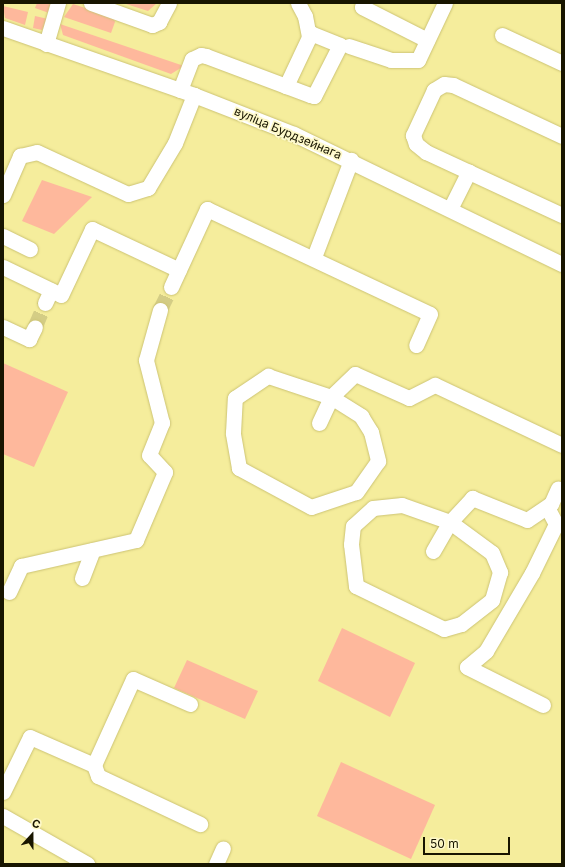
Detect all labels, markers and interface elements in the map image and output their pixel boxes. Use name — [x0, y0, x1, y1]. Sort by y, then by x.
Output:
street label: вуліца Бурдзейнага — [232, 104, 344, 162]
north arrow — [12, 815, 52, 855]
text: С — [30, 816, 43, 832]
scale bar — [425, 829, 512, 855]
text: 50 m — [430, 836, 459, 851]

